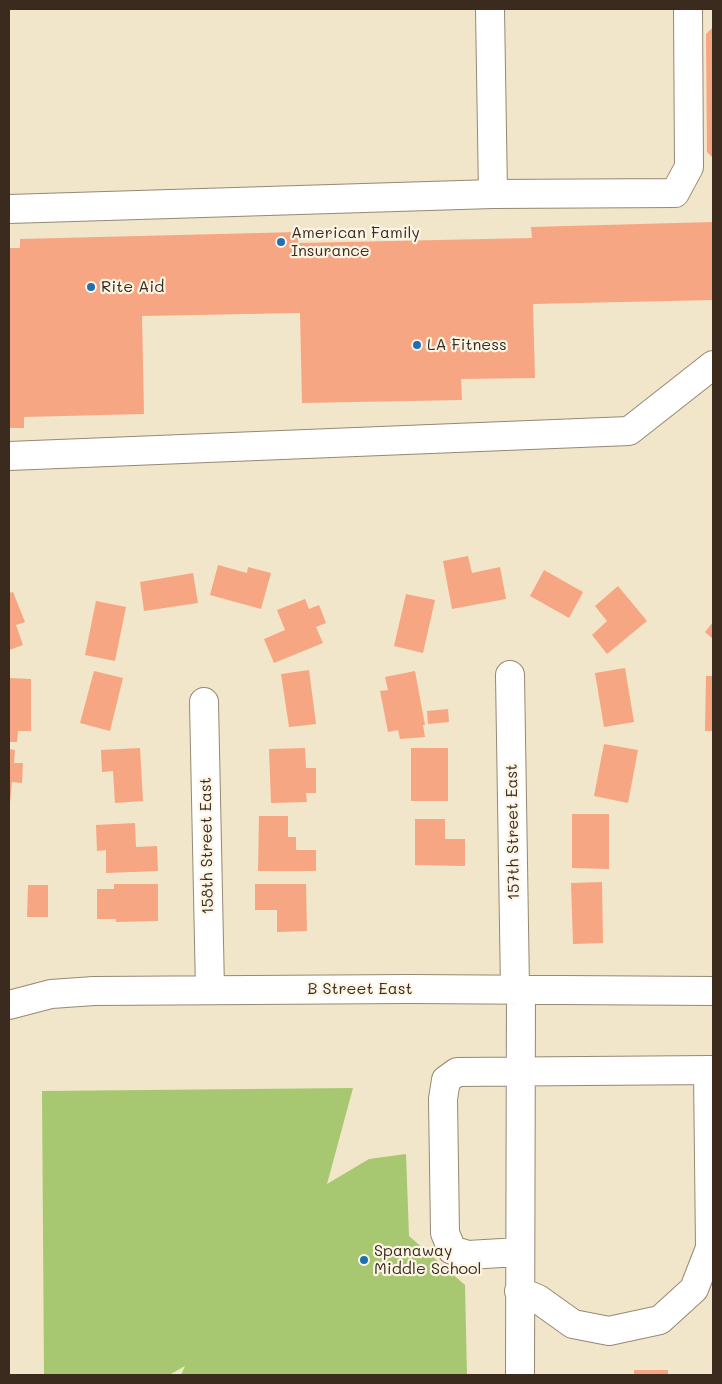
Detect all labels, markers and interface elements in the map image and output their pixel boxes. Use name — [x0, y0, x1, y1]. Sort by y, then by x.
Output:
place label: American Family Insurance — [291, 223, 420, 261]
marker: American Family Insurance — [275, 236, 287, 248]
place label: Rite Aid — [101, 277, 164, 297]
marker: Rite Aid — [85, 281, 97, 293]
place label: LA Fitness — [427, 335, 507, 355]
marker: LA Fitness — [411, 339, 423, 351]
street label: 157th Street East — [502, 764, 524, 900]
street label: 158th Street East — [196, 777, 218, 915]
street label: B Street East — [307, 979, 413, 999]
place label: Spanaway Middle School — [374, 1241, 481, 1279]
marker: Spanaway Middle School — [358, 1254, 370, 1266]

